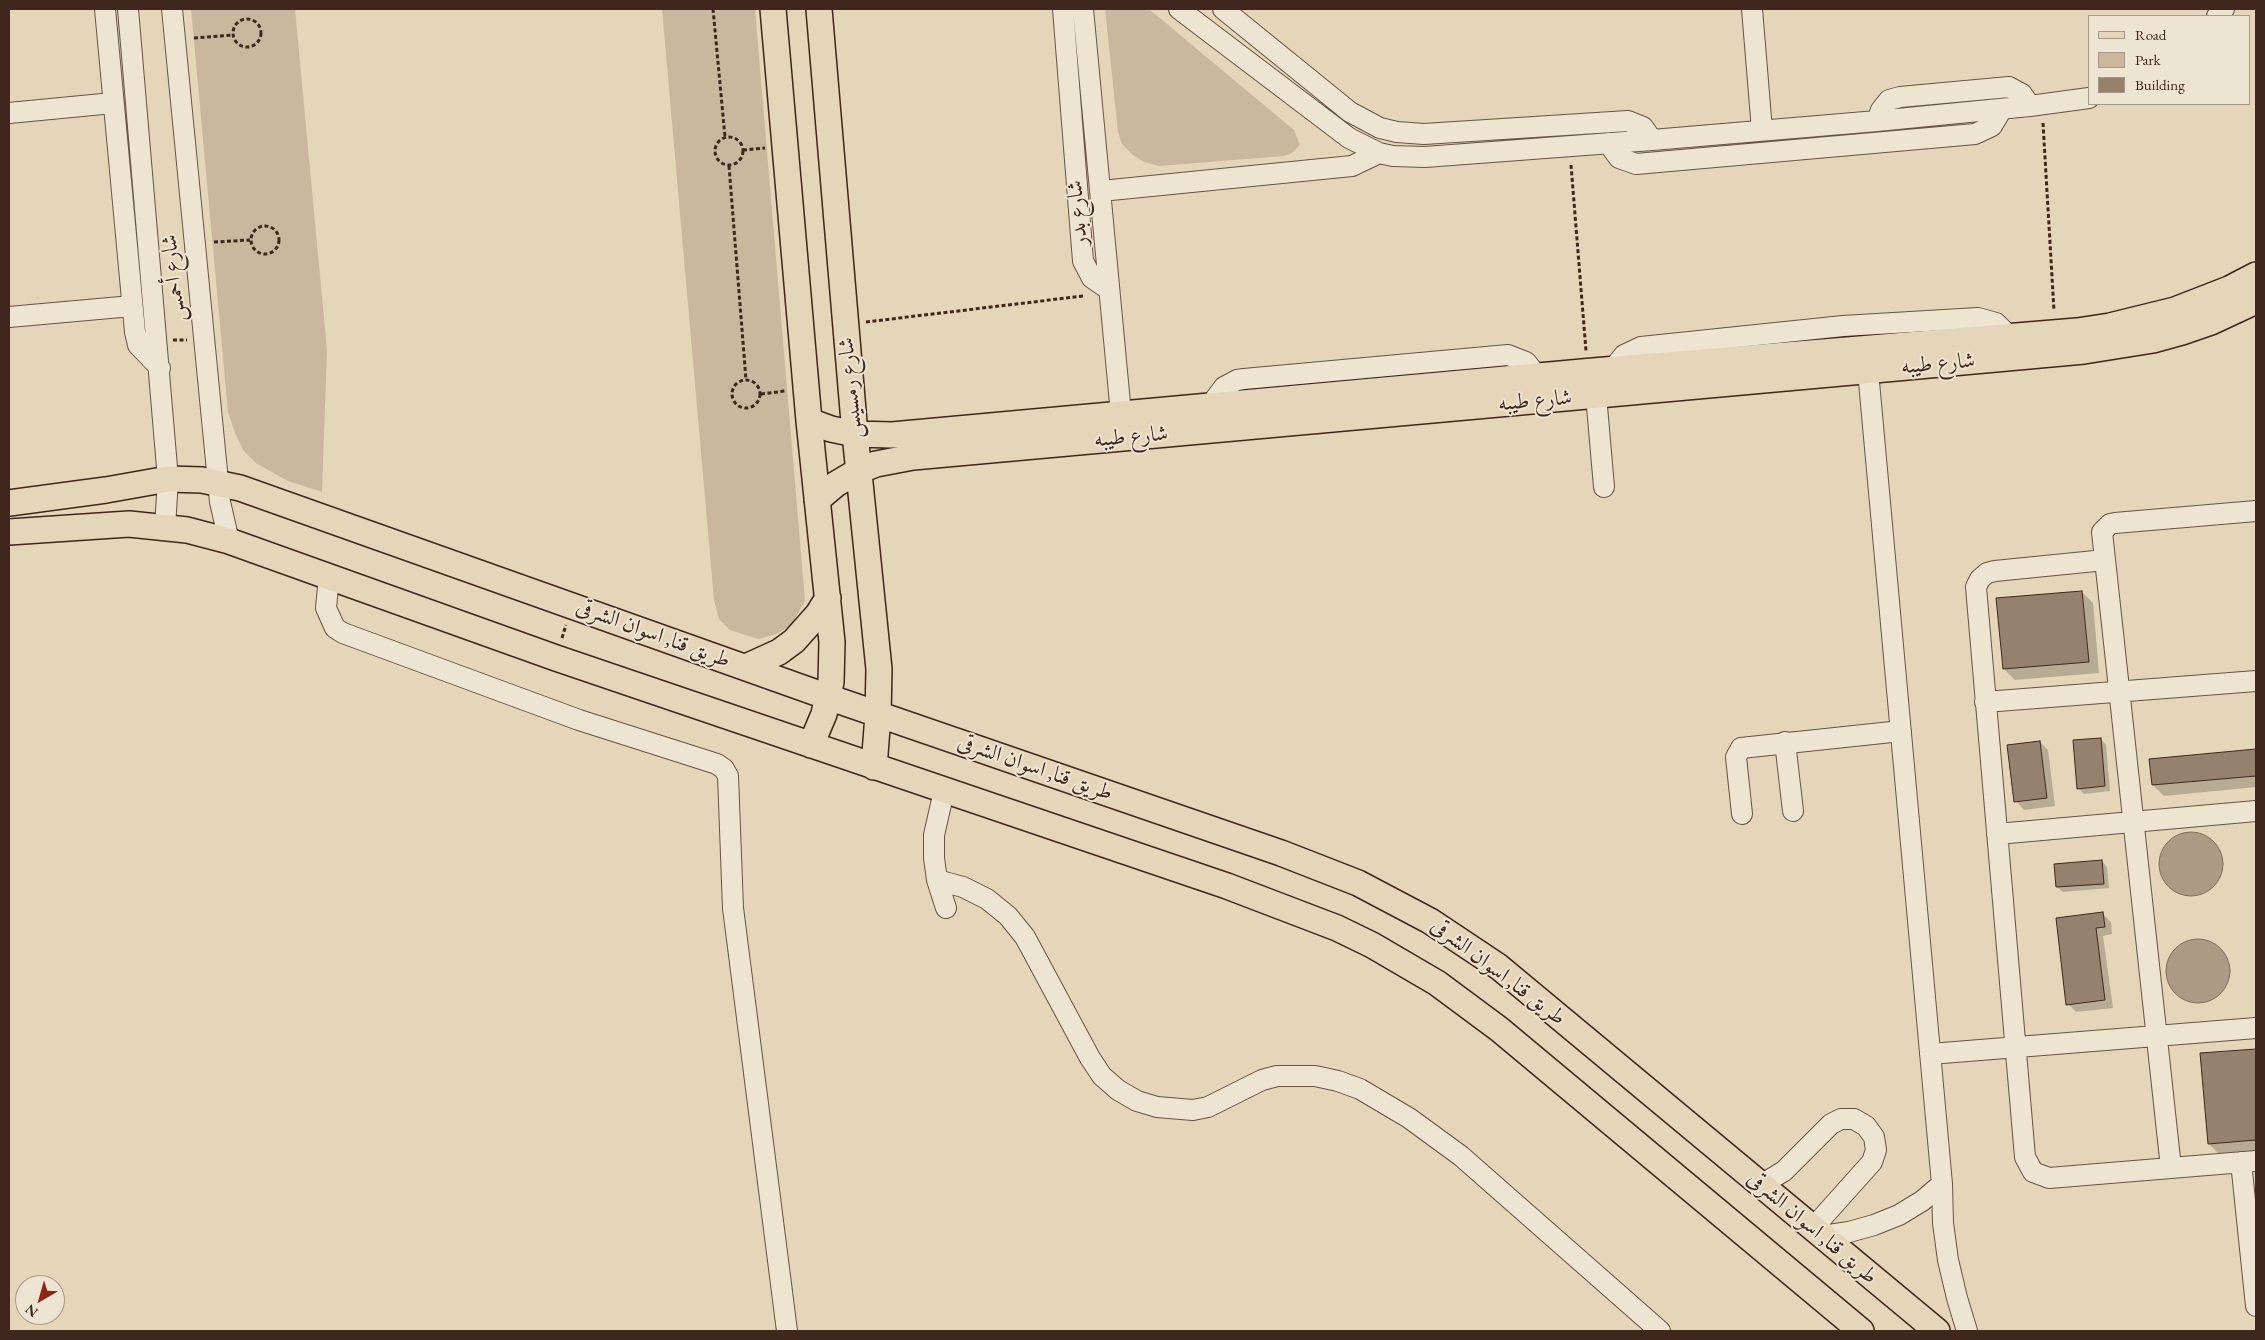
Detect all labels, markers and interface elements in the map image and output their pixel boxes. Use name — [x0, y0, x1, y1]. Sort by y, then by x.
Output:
legend — [2088, 15, 2250, 105]
text: Road — [2135, 25, 2166, 44]
text: Park — [2135, 50, 2161, 69]
text: Building — [2135, 75, 2185, 94]
street label: شارع بدر — [1062, 179, 1094, 247]
street label: شارع أحمس — [156, 233, 192, 323]
street label: شارع رمسيس — [833, 336, 869, 440]
street label: شارع طيبه — [1900, 348, 1976, 380]
street label: شارع طيبه — [1497, 385, 1573, 417]
street label: شارع طيبه — [1093, 421, 1169, 453]
street label: طريق قنا, اسوان الشرقى — [572, 594, 734, 674]
street label: طريق قنا, اسوان الشرقى — [954, 729, 1116, 807]
street label: طريق قنا, اسوان الشرقى — [1425, 913, 1571, 1031]
street label: طريق قنا, اسوان الشرقى — [1741, 1166, 1883, 1290]
north arrow — [15, 1275, 65, 1325]
text: N — [21, 1300, 41, 1322]

